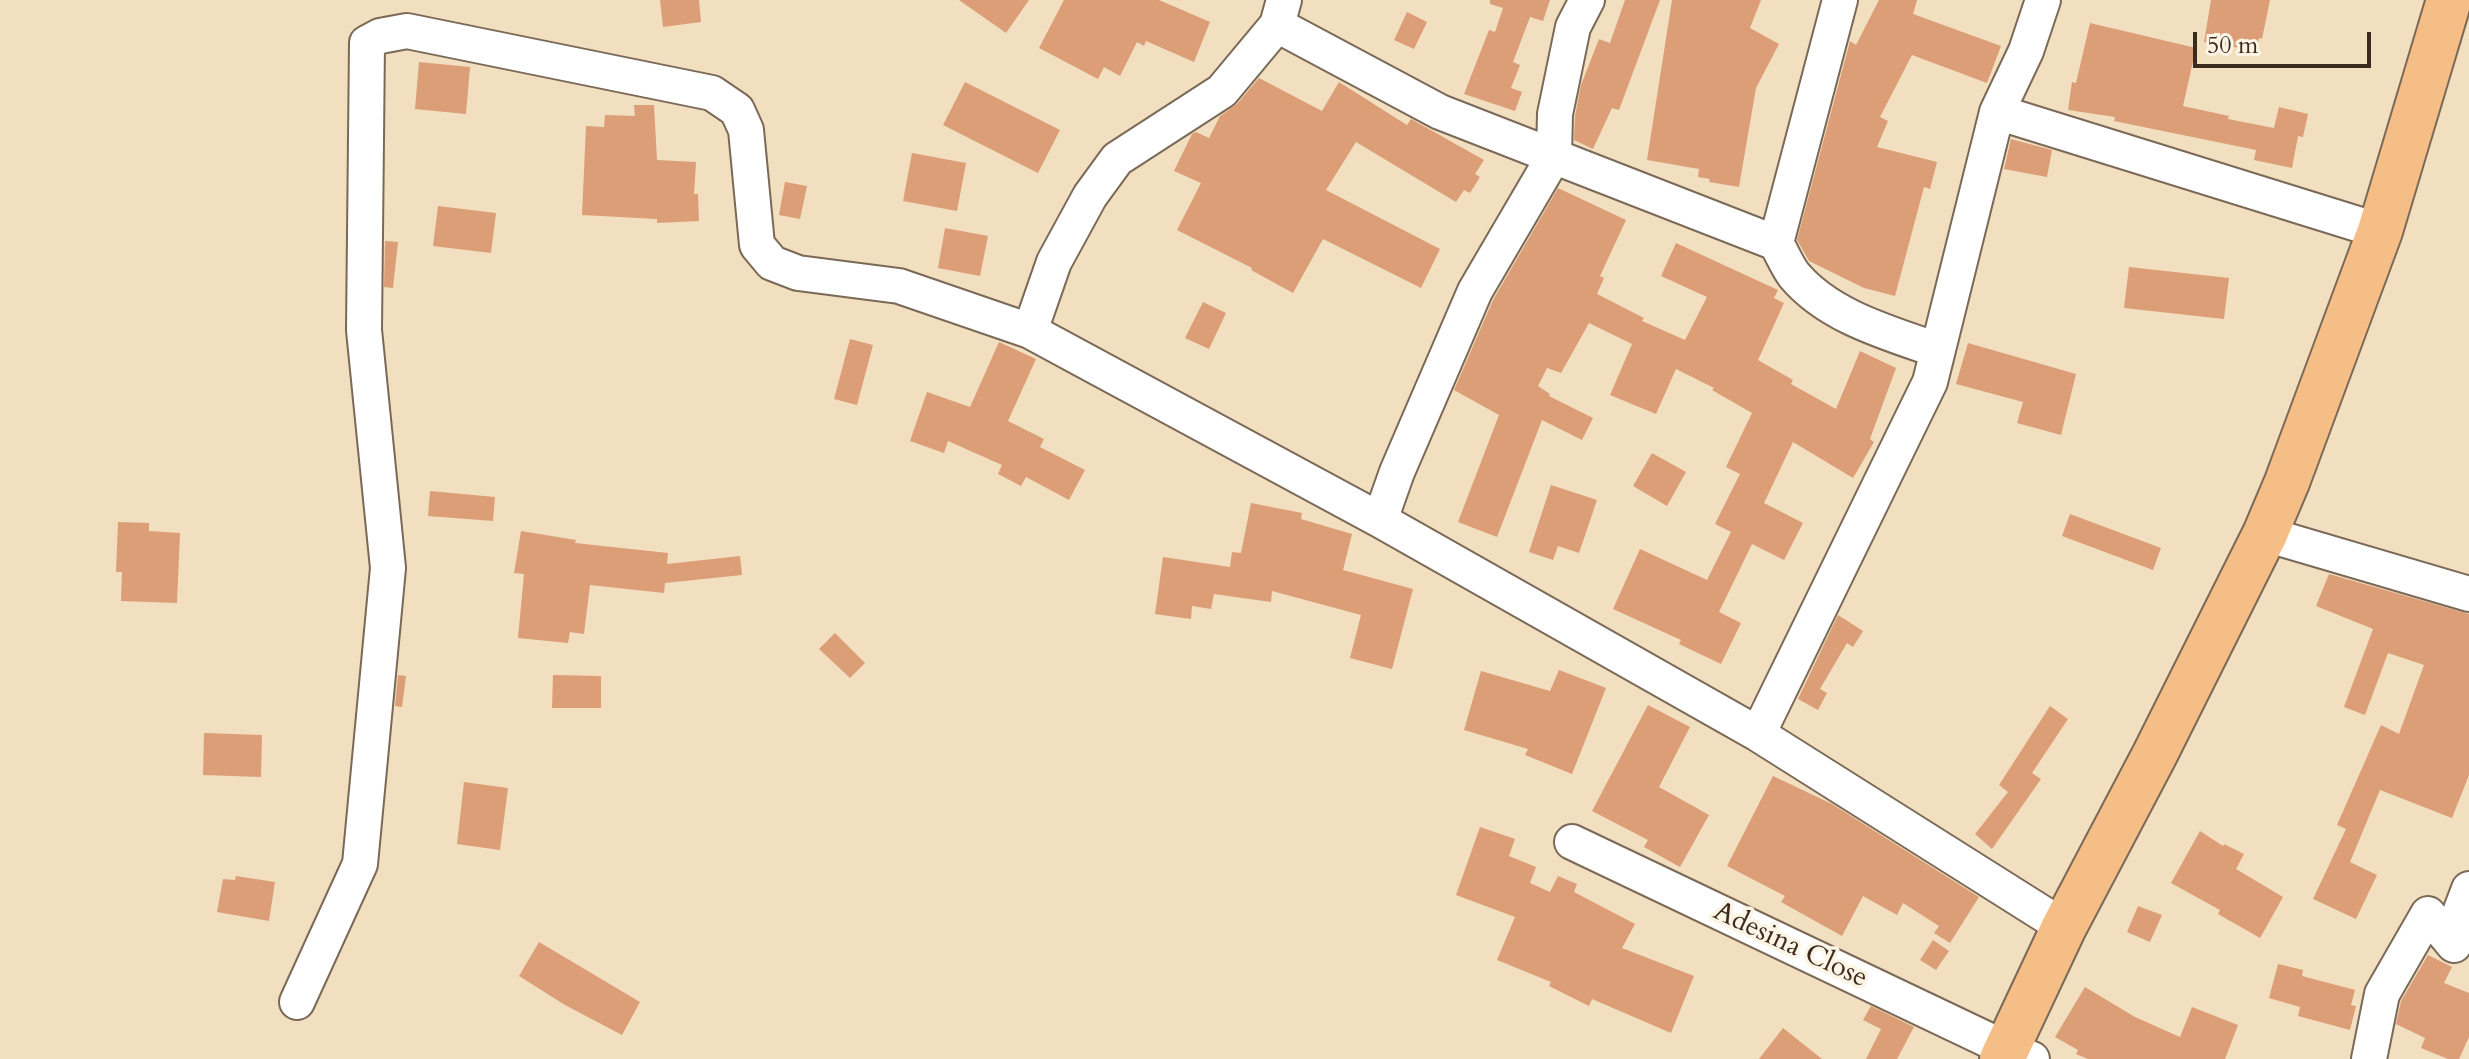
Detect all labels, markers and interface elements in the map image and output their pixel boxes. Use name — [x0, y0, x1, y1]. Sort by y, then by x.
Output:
scale bar — [2197, 16, 2375, 66]
text: 50 m — [2207, 29, 2258, 62]
street label: Adesina Close — [1708, 896, 1872, 996]

